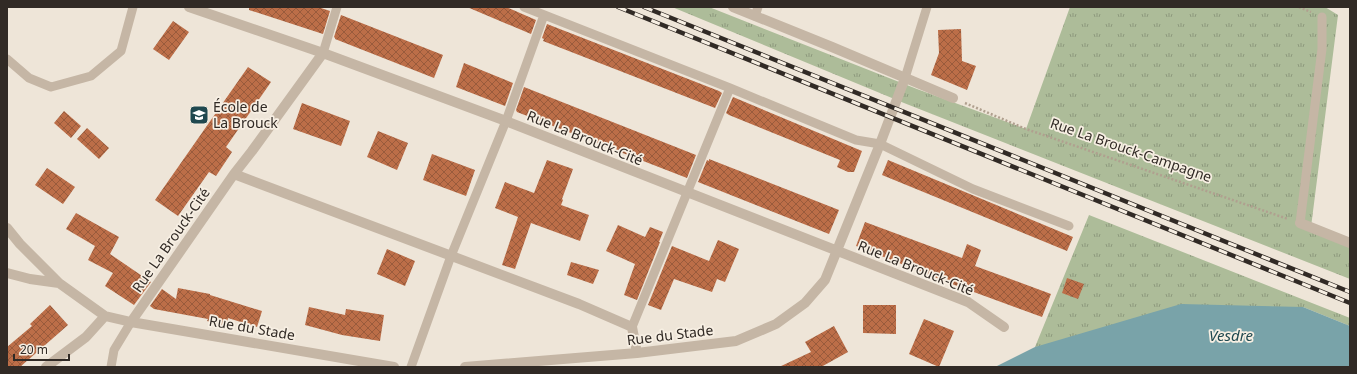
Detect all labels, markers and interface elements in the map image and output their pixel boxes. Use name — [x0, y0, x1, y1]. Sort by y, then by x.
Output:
place label: École de La Brouck — [213, 97, 278, 132]
school or university icon: École de La Brouck — [188, 104, 210, 126]
street label: Rue La Brouck-Cité — [524, 106, 646, 170]
street label: Rue La Brouck-Campagne — [1048, 113, 1215, 186]
street label: Rue La Brouck-Cité — [127, 184, 214, 296]
street label: Rue La Brouck-Cité — [855, 236, 977, 300]
street label: Rue du Stade — [208, 311, 297, 344]
street label: Rue du Stade — [626, 320, 714, 349]
water label: Vesdre — [1209, 325, 1253, 345]
scale bar — [14, 336, 69, 362]
text: 20 m — [20, 341, 48, 358]

